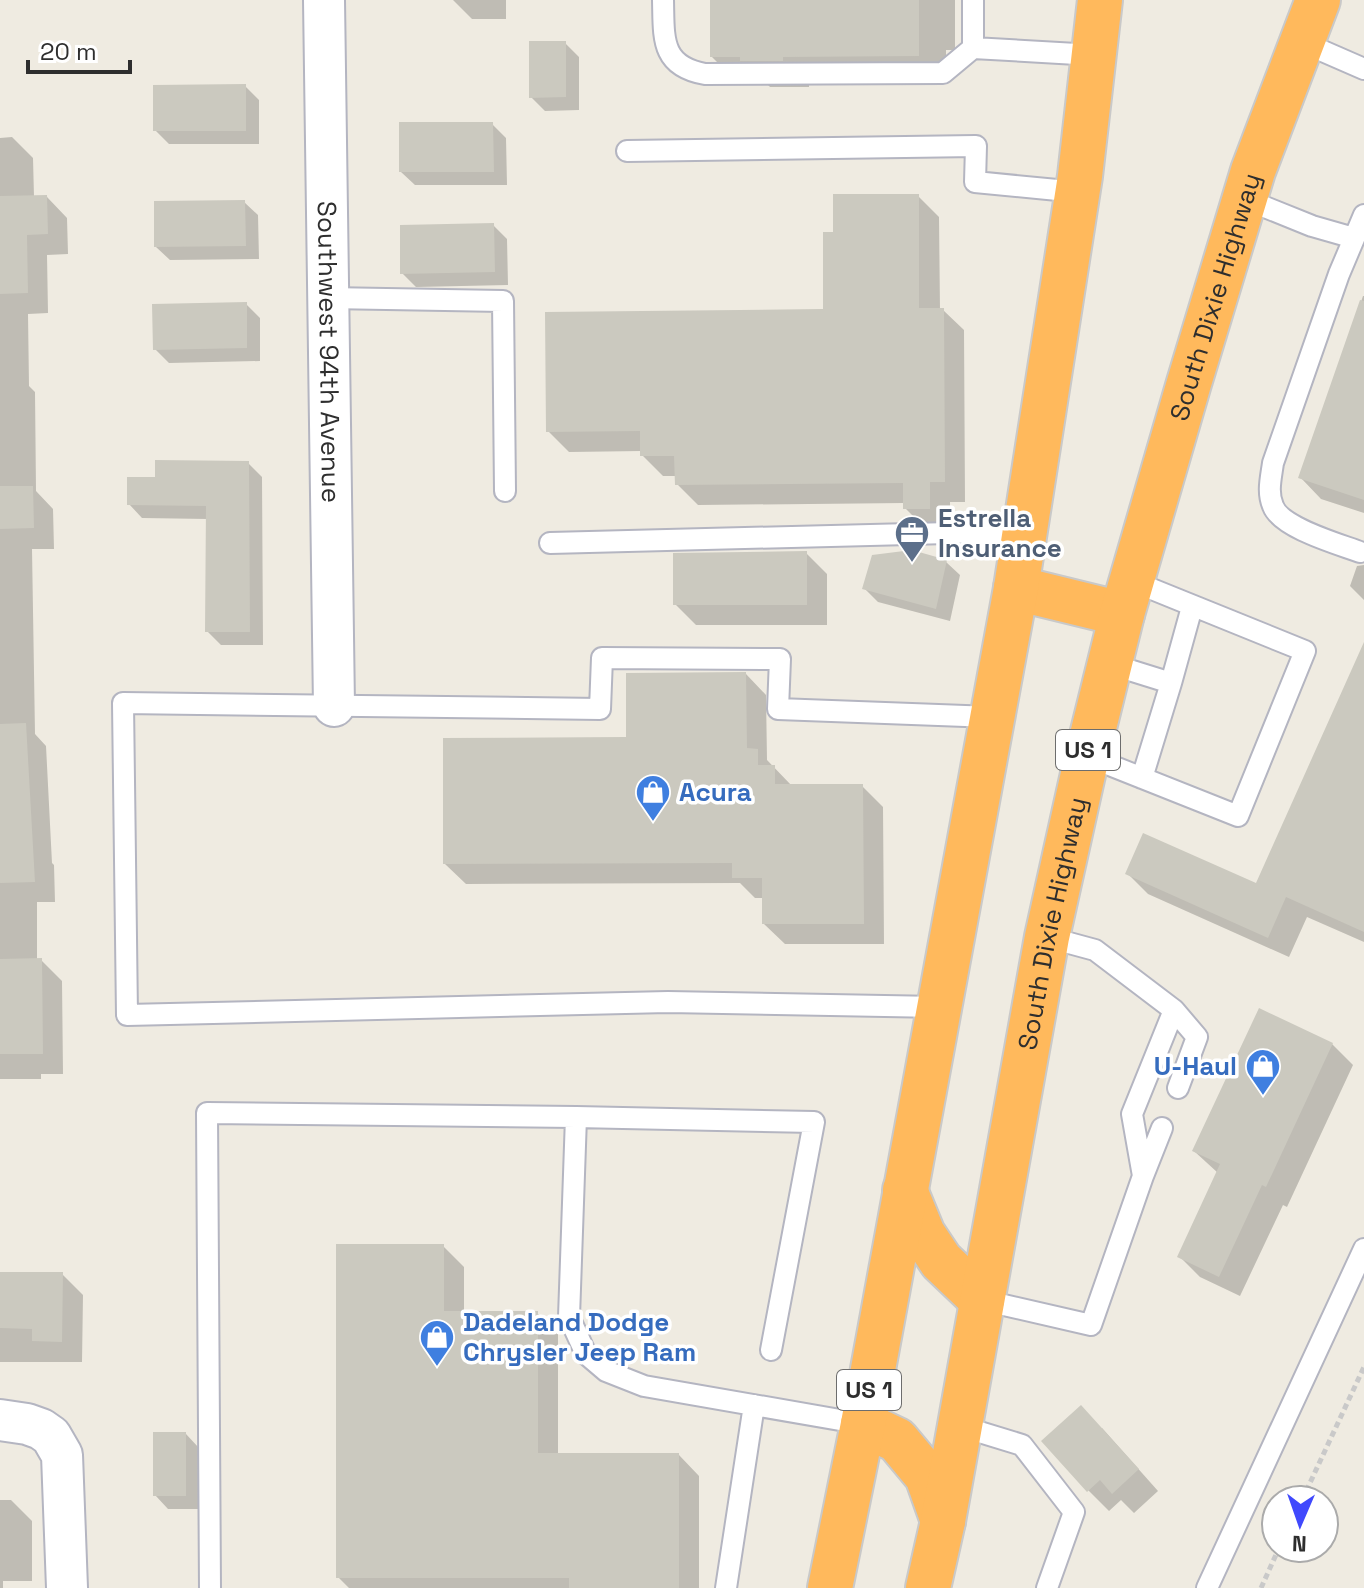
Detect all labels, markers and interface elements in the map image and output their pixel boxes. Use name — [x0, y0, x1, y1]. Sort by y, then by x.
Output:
scale bar — [28, 24, 130, 74]
text: 20 m — [40, 36, 97, 67]
street label: South Dixie Highway — [1162, 169, 1268, 425]
street label: Southwest 94th Avenue — [310, 201, 348, 503]
place label: Estrella Insurance — [938, 501, 1062, 565]
office icon: Estrella Insurance — [893, 514, 931, 564]
road number: US 1 — [1056, 730, 1120, 770]
shop icon: Acura — [634, 773, 672, 823]
place label: Acura — [679, 775, 752, 809]
street label: South Dixie Highway — [1010, 794, 1094, 1053]
shop icon: U-Haul — [1244, 1047, 1282, 1097]
place label: U-Haul — [1154, 1049, 1237, 1083]
place label: Dadeland Dodge Chrysler Jeep Ram — [463, 1305, 696, 1369]
shop icon: Dadeland Dodge Chrysler Jeep Ram — [418, 1318, 456, 1368]
road number: US 1 — [837, 1370, 901, 1410]
north arrow — [1260, 1484, 1340, 1564]
text: N — [1291, 1530, 1307, 1558]

